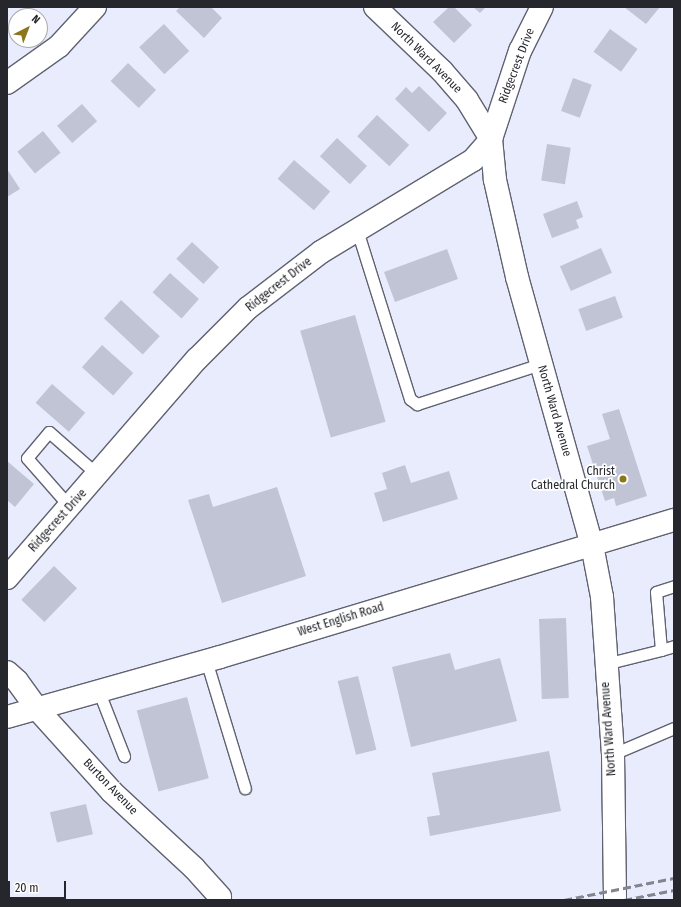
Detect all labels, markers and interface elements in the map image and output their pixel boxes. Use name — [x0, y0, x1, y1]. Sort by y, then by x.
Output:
north arrow — [8, 8, 48, 48]
text: N — [29, 12, 42, 26]
street label: North Ward Avenue — [387, 19, 465, 97]
street label: Ridgecrest Drive — [496, 26, 538, 106]
street label: Ridgecrest Drive — [243, 255, 315, 315]
street label: North Ward Avenue — [534, 364, 574, 458]
place label: Christ Cathedral Church — [531, 465, 615, 493]
marker: Christ Cathedral Church — [618, 474, 628, 484]
street label: Ridgecrest Drive — [26, 487, 90, 555]
street label: West English Road — [296, 600, 386, 640]
street label: North Ward Avenue — [599, 681, 619, 777]
street label: Burton Avenue — [80, 756, 140, 818]
scale bar — [10, 873, 68, 899]
text: 20 m — [15, 881, 39, 895]

